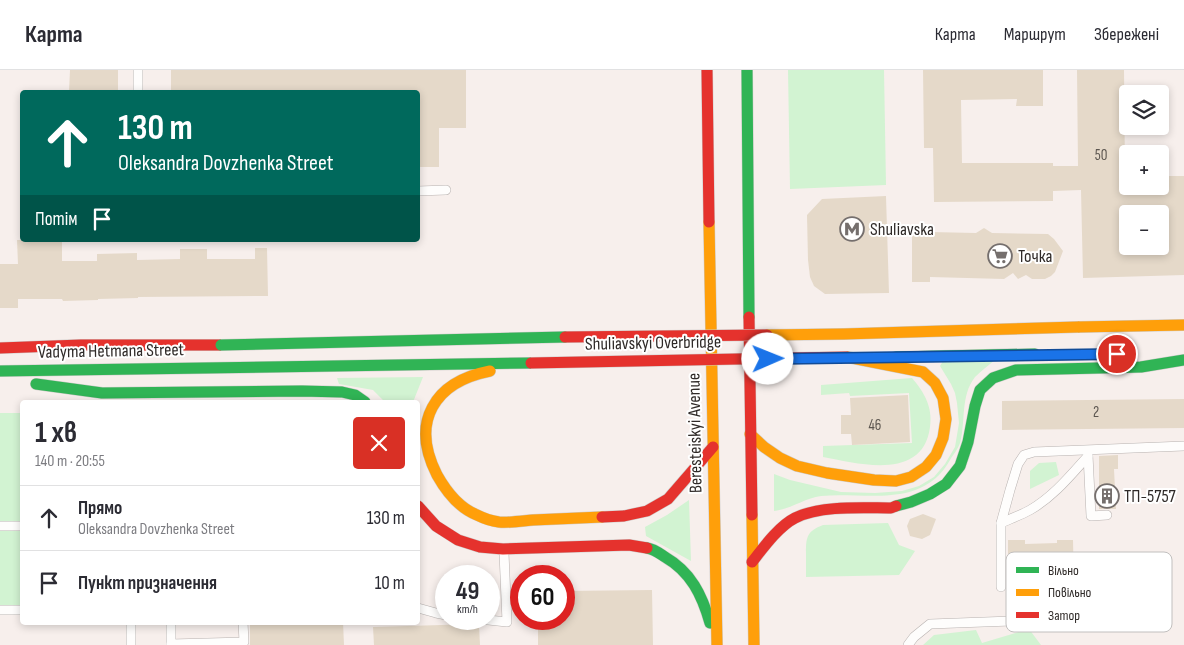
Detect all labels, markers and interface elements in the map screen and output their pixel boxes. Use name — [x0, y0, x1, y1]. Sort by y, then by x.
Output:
text: Карта — [25, 20, 83, 49]
text: Карта — [935, 24, 976, 45]
text: Маршрут — [1004, 24, 1066, 45]
text: Збережені — [1094, 24, 1159, 45]
map controls — [1119, 85, 1169, 255]
button: layers — [1119, 85, 1169, 135]
text: 130 m — [118, 107, 193, 150]
icon: ahead — [35, 110, 100, 175]
button: + — [1119, 145, 1169, 195]
house number: 50 — [1095, 146, 1107, 165]
text: Oleksandra Dovzhenka Street — [118, 150, 333, 177]
icon: arrive — [88, 205, 116, 233]
button: − — [1119, 205, 1169, 255]
text: Потім — [35, 208, 78, 231]
metro station icon: Shuliavska — [839, 216, 865, 242]
place label: Shuliavska — [870, 219, 934, 240]
supermarket icon: Точка — [987, 243, 1013, 269]
place label: Точка — [1018, 246, 1053, 267]
street label: Shuliavskyi Overbridge — [585, 331, 721, 355]
position arrow — [741, 332, 793, 384]
pin — [1096, 333, 1138, 375]
street label: Vadyma Hetmana Street — [38, 339, 185, 363]
icon: arrive — [1103, 340, 1131, 368]
street label: Beresteiskyi Avenue — [683, 373, 707, 493]
house number: 2 — [1093, 403, 1099, 422]
text: 1 хв — [35, 415, 77, 451]
house number: 46 — [869, 416, 881, 435]
button: close — [353, 417, 405, 469]
text: 140 m · 20:55 — [35, 452, 105, 471]
building icon: ТП-5757 — [1094, 483, 1120, 509]
place label: ТП-5757 — [1124, 486, 1177, 507]
text: Прямо — [78, 497, 122, 520]
icon: ahead — [35, 504, 63, 532]
text: 130 m — [367, 507, 405, 530]
text: Oleksandra Dovzhenka Street — [78, 520, 235, 539]
legend — [1006, 552, 1172, 632]
text: Вільно — [1048, 562, 1079, 579]
speed limit sign: 60 — [510, 565, 575, 630]
icon: arrive — [35, 569, 63, 597]
text: Пункт призначення — [78, 572, 217, 595]
text: 10 m — [375, 572, 405, 595]
text: 49 — [456, 576, 479, 607]
text: Повільно — [1048, 584, 1092, 601]
text: km/h — [457, 602, 478, 617]
text: Затор — [1048, 607, 1080, 624]

